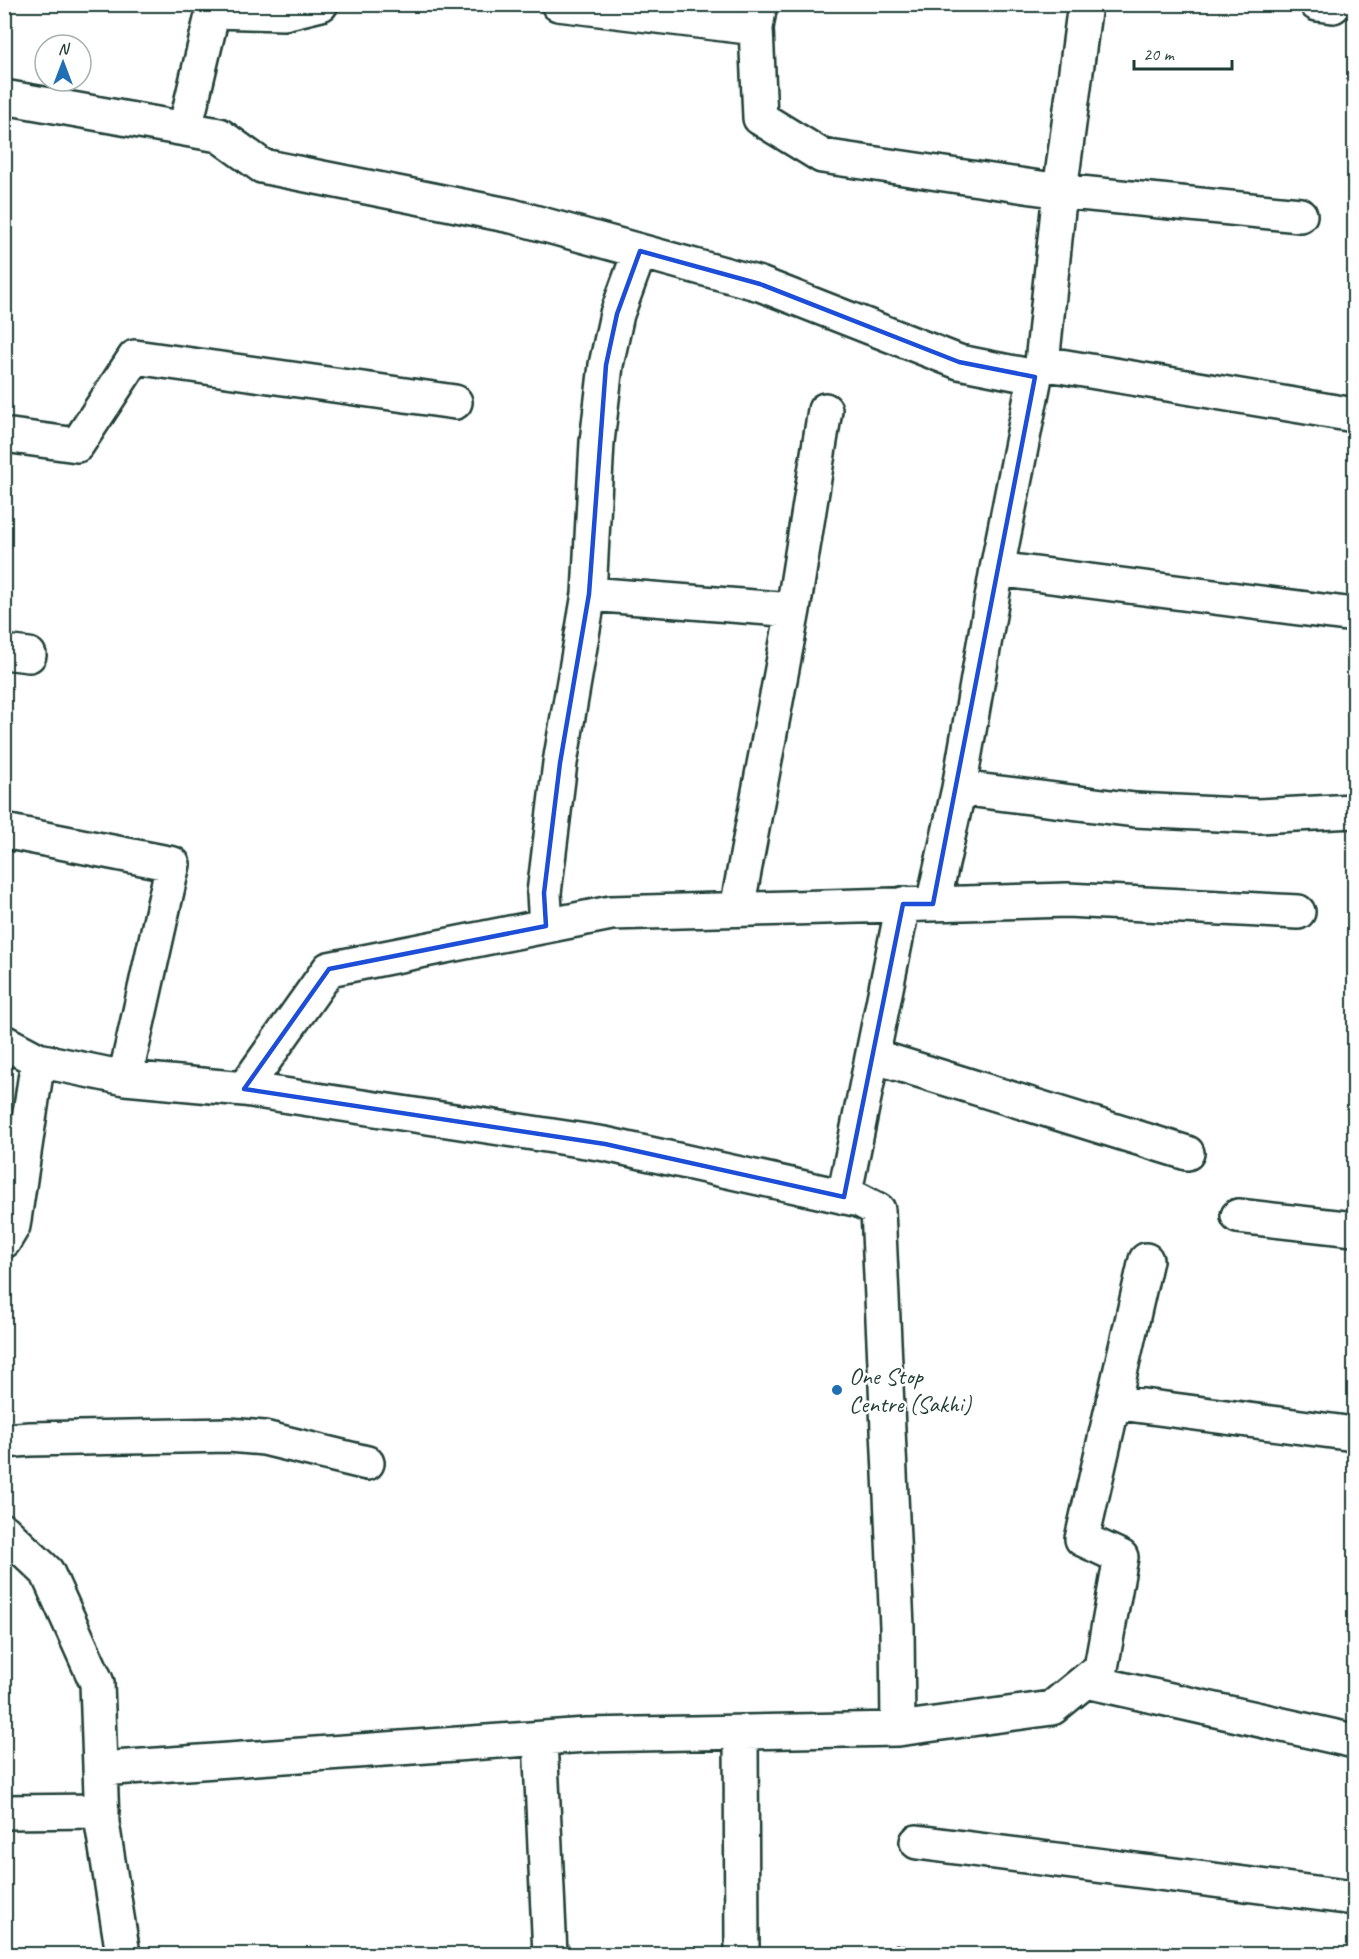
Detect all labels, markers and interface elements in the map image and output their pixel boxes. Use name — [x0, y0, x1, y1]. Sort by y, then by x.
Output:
north arrow — [33, 33, 93, 93]
scale bar — [1134, 33, 1232, 71]
text: N — [58, 39, 71, 59]
text: 20 m — [1143, 43, 1176, 65]
place label: One Stop Centre (Sakhi) — [849, 1361, 972, 1419]
marker: One Stop Centre (Sakhi) — [830, 1383, 844, 1397]

